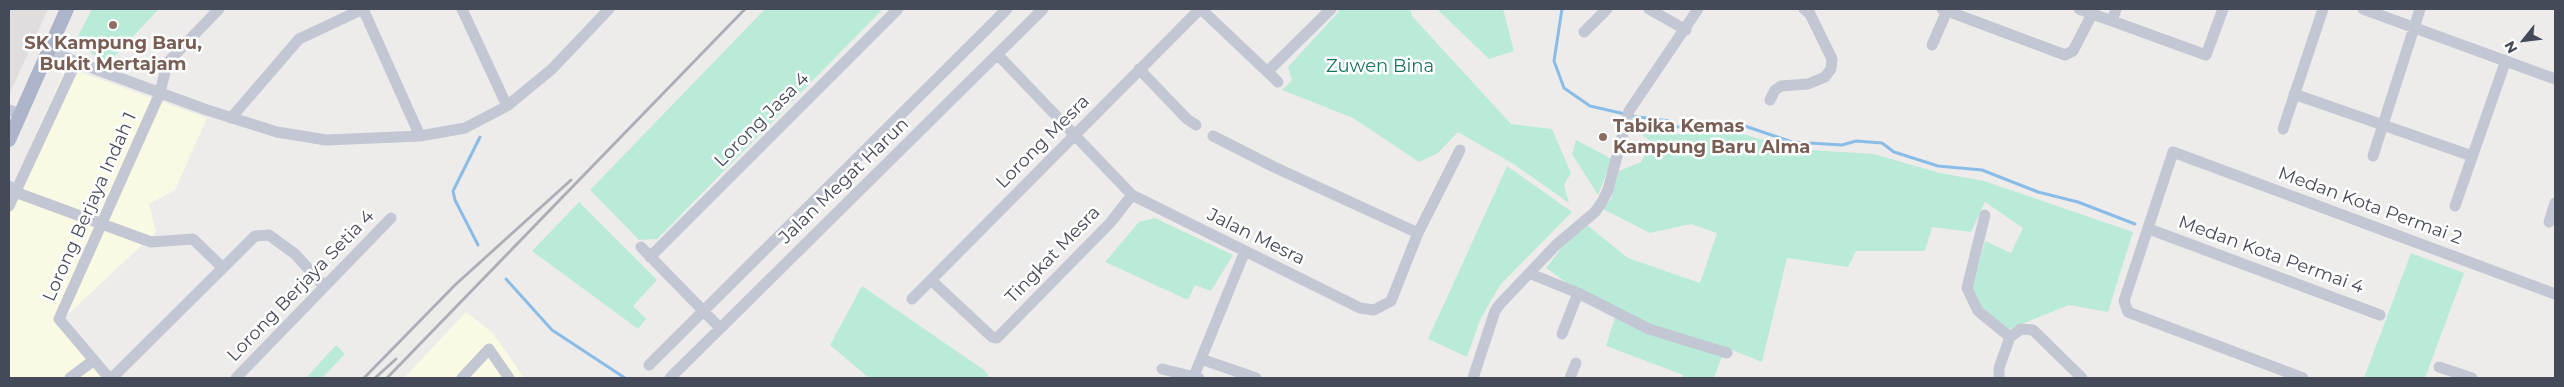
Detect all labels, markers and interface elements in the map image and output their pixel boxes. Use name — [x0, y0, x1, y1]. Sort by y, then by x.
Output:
north arrow — [2499, 15, 2549, 65]
marker: SK Kampung Baru, Bukit Mertajam — [107, 19, 119, 31]
place label: SK Kampung Baru, Bukit Mertajam — [24, 33, 202, 76]
text: N — [2500, 38, 2521, 57]
park label: Zuwen Bina — [1326, 56, 1434, 78]
street label: Lorong Jasa 4 — [710, 68, 814, 172]
street label: Lorong Mesra — [992, 91, 1094, 193]
street label: Lorong Berjaya Indah 1 — [39, 109, 141, 305]
street label: Jalan Megat Harun — [775, 114, 913, 248]
place label: Tabika Kemas Kampung Baru Alma — [1613, 116, 1810, 158]
marker: Tabika Kemas Kampung Baru Alma — [1597, 131, 1609, 143]
street label: Medan Kota Permai 2 — [2275, 163, 2465, 249]
street label: Tingkat Mesra — [1001, 202, 1105, 308]
street label: Jalan Mesra — [1204, 204, 1308, 270]
street label: Lorong Berjaya Setia 4 — [223, 206, 379, 366]
street label: Medan Kota Permai 4 — [2175, 211, 2367, 299]

